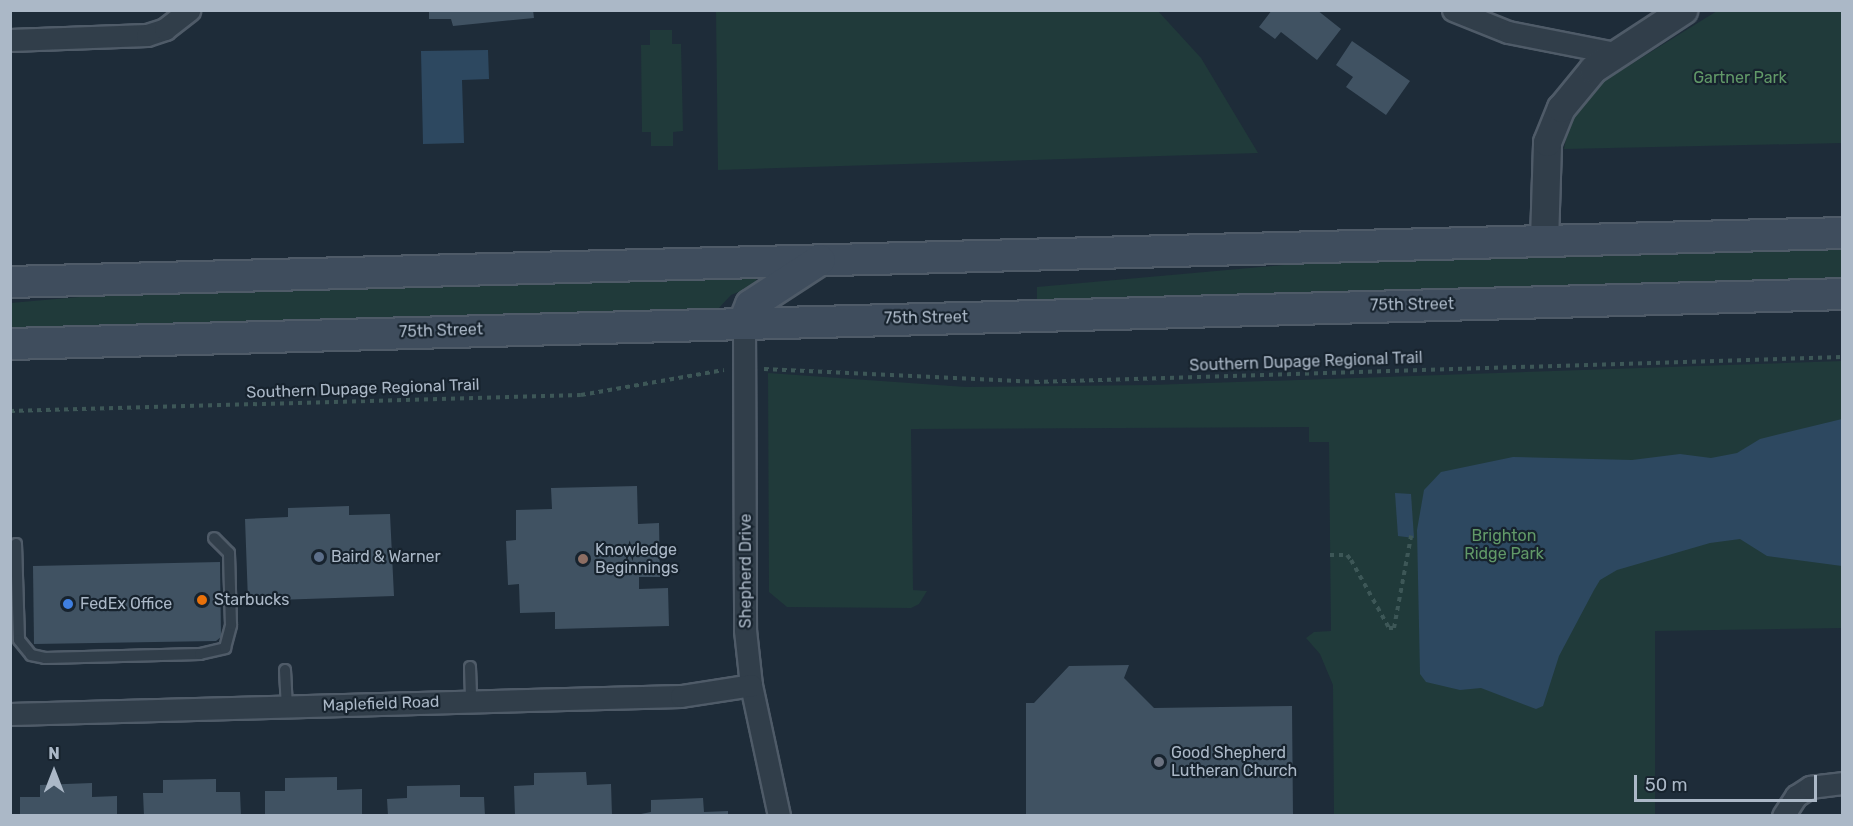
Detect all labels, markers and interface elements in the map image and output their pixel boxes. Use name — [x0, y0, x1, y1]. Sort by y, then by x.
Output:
park label: Gartner Park — [1693, 68, 1787, 88]
street label: 75th Street — [1370, 295, 1454, 315]
street label: 75th Street — [884, 308, 968, 328]
street label: 75th Street — [399, 320, 483, 342]
street label: Southern Dupage Regional Trail — [1189, 348, 1423, 376]
street label: Southern Dupage Regional Trail — [246, 375, 480, 403]
street label: Shepherd Drive — [736, 514, 756, 628]
park label: Brighton Ridge Park — [1464, 526, 1544, 564]
place label: Knowledge Beginnings — [595, 540, 679, 578]
place label: Baird & Warner — [331, 547, 441, 567]
marker: Baird & Warner — [312, 550, 326, 564]
marker: Knowledge Beginnings — [576, 552, 590, 566]
place label: Starbucks — [214, 590, 289, 610]
marker: Starbucks — [195, 593, 209, 607]
place label: FedEx Office — [80, 594, 172, 614]
marker: FedEx Office — [61, 597, 75, 611]
street label: Maplefield Road — [322, 692, 440, 716]
north arrow — [24, 742, 84, 802]
place label: Good Shepherd Lutheran Church — [1171, 743, 1297, 781]
text: N — [48, 744, 60, 763]
marker: Good Shepherd Lutheran Church — [1152, 755, 1166, 769]
scale bar — [1637, 763, 1820, 801]
text: 50 m — [1645, 774, 1688, 796]

